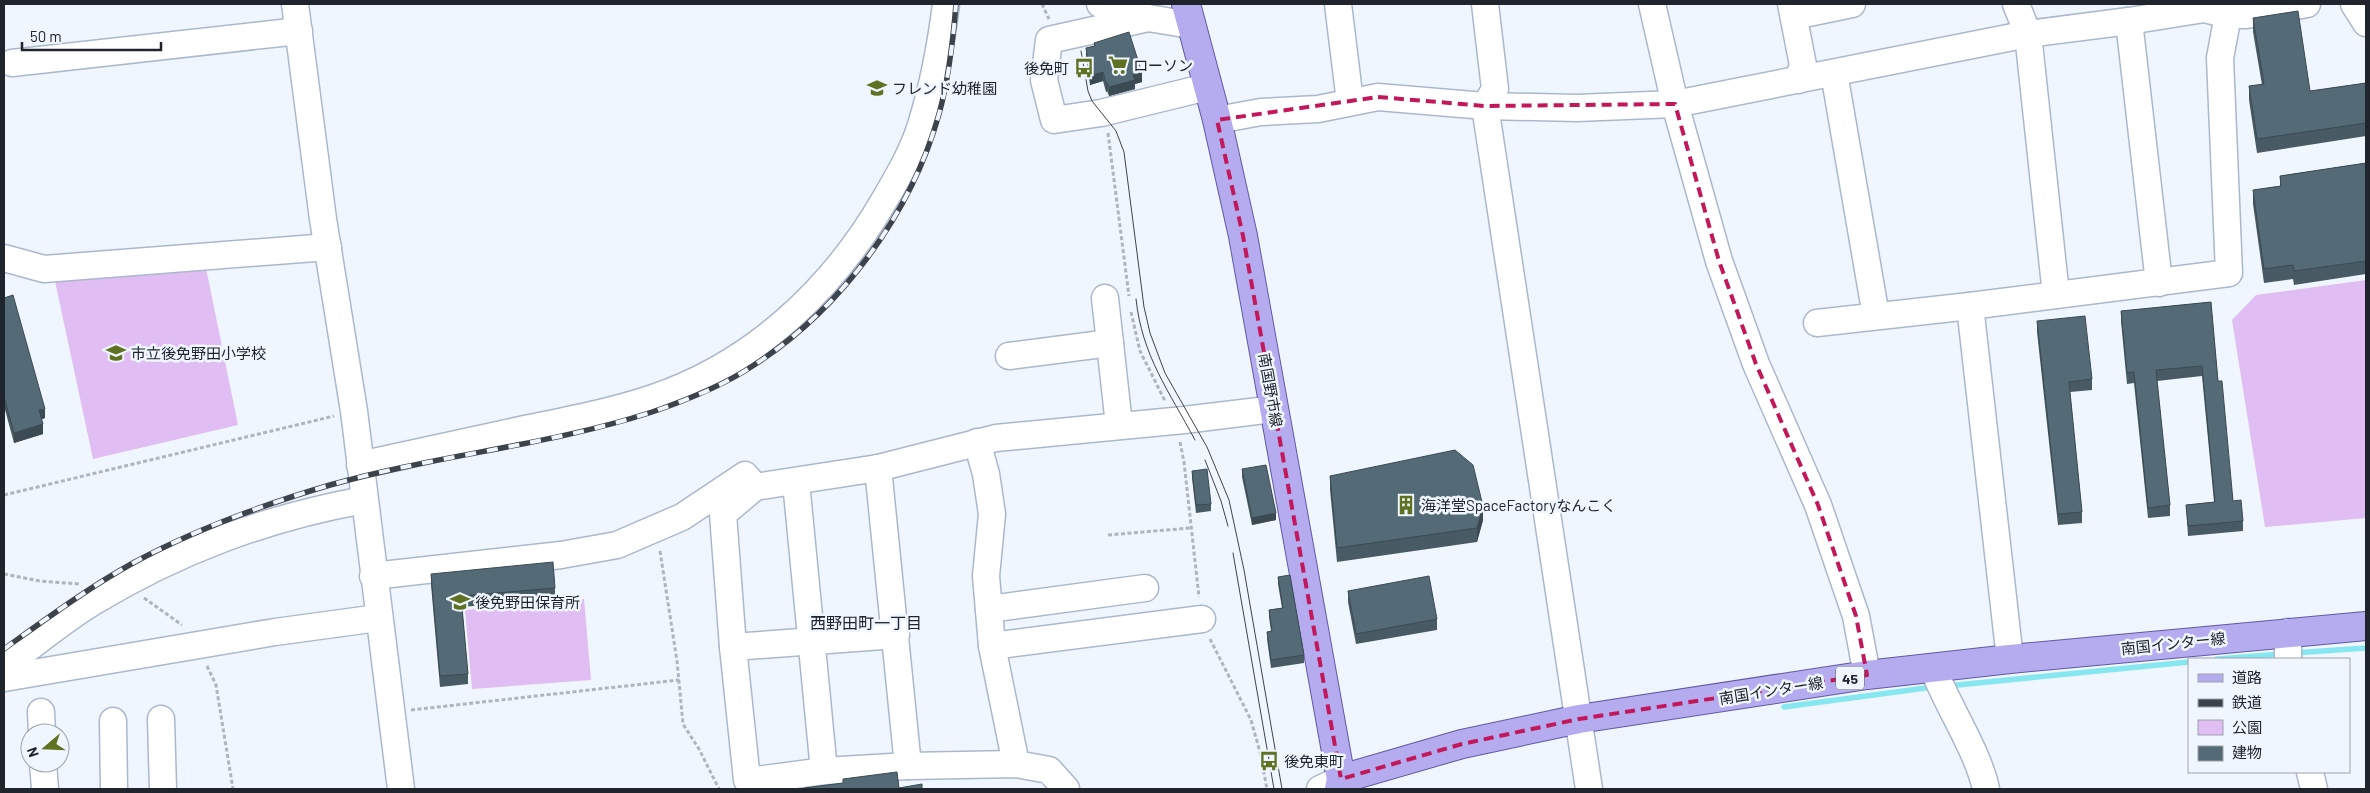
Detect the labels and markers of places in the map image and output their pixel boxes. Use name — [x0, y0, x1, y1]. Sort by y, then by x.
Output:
supermarket icon: ローソン — [1107, 54, 1129, 76]
place label: ローソン — [1133, 56, 1193, 74]
bus stop icon: 後免町 — [1073, 57, 1095, 79]
place label: 後免町 — [1024, 59, 1069, 77]
school or university icon: フレンド幼稚園 — [866, 77, 888, 99]
place label: フレンド幼稚園 — [892, 79, 997, 97]
school or university icon: 市立後免野田小学校 — [105, 342, 127, 364]
place label: 市立後免野田小学校 — [131, 344, 266, 362]
building icon: 海洋堂SpaceFactoryなんこく — [1395, 494, 1417, 516]
place label: 海洋堂SpaceFactoryなんこく — [1421, 496, 1616, 514]
school or university icon: 後免野田保育所 — [449, 591, 471, 613]
place label: 後免野田保育所 — [475, 593, 580, 611]
bus stop icon: 後免東町 — [1258, 750, 1280, 772]
place label: 後免東町 — [1284, 752, 1344, 770]

